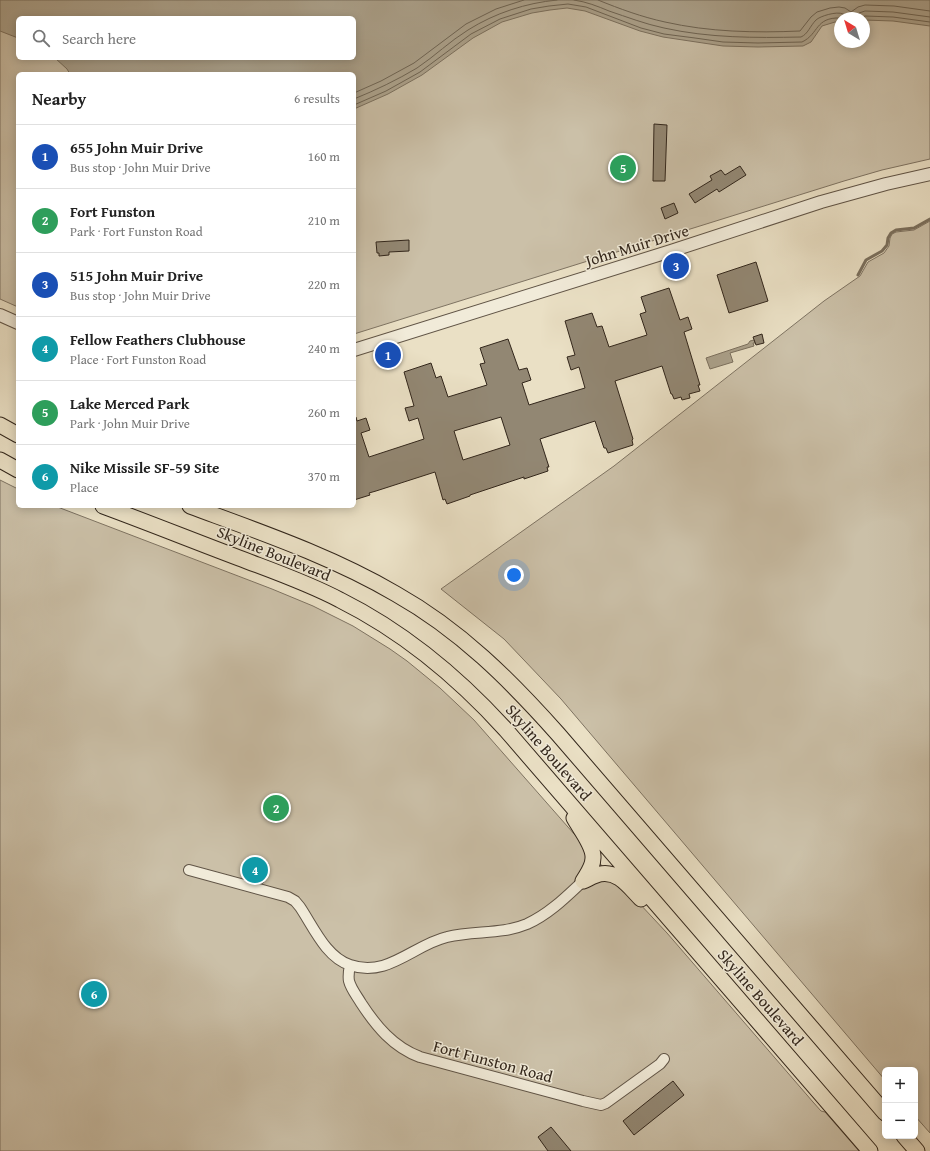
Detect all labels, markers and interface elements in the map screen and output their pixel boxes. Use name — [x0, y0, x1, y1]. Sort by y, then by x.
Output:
north arrow — [834, 12, 870, 48]
search box — [16, 16, 356, 60]
icon: search — [30, 27, 52, 49]
text: Search here — [62, 28, 136, 49]
text: Nearby — [32, 86, 86, 111]
text: 6 results — [294, 89, 340, 108]
text: 655 John Muir Drive — [70, 137, 203, 158]
text: 1 — [42, 147, 48, 166]
text: 160 m — [308, 147, 340, 166]
pin: 5 — [610, 153, 636, 183]
text: Bus stop · John Muir Drive — [70, 158, 211, 177]
text: Fort Funston — [70, 201, 155, 222]
text: 2 — [42, 211, 48, 230]
text: 210 m — [308, 211, 340, 230]
street label: John Muir Drive — [580, 218, 692, 273]
text: Park · Fort Funston Road — [70, 222, 203, 241]
pin: 3 — [663, 251, 689, 281]
text: 515 John Muir Drive — [70, 265, 203, 286]
text: 3 — [42, 275, 48, 294]
text: 220 m — [308, 275, 340, 294]
text: Bus stop · John Muir Drive — [70, 286, 211, 305]
text: Fellow Feathers Clubhouse — [70, 329, 246, 350]
text: 4 — [42, 339, 48, 358]
text: 240 m — [308, 339, 340, 358]
pin: 1 — [375, 340, 401, 370]
text: Place · Fort Funston Road — [70, 350, 206, 369]
text: Lake Merced Park — [70, 393, 189, 414]
text: 5 — [42, 403, 48, 422]
text: 260 m — [308, 403, 340, 422]
text: Park · John Muir Drive — [70, 414, 190, 433]
text: Nike Missile SF-59 Site — [70, 457, 219, 478]
text: 6 — [42, 467, 48, 486]
text: 370 m — [308, 467, 340, 486]
text: Place — [70, 478, 99, 497]
street label: Skyline Boulevard — [213, 519, 335, 587]
your location — [504, 565, 524, 585]
street label: Skyline Boulevard — [500, 698, 598, 806]
pin: 2 — [263, 793, 289, 823]
pin: 4 — [242, 855, 268, 885]
street label: Skyline Boulevard — [712, 943, 810, 1051]
pin: 6 — [81, 979, 107, 1009]
street label: Fort Funston Road — [431, 1034, 556, 1089]
map controls — [882, 1067, 918, 1139]
button: + — [882, 1067, 918, 1103]
button: − — [882, 1103, 918, 1139]

